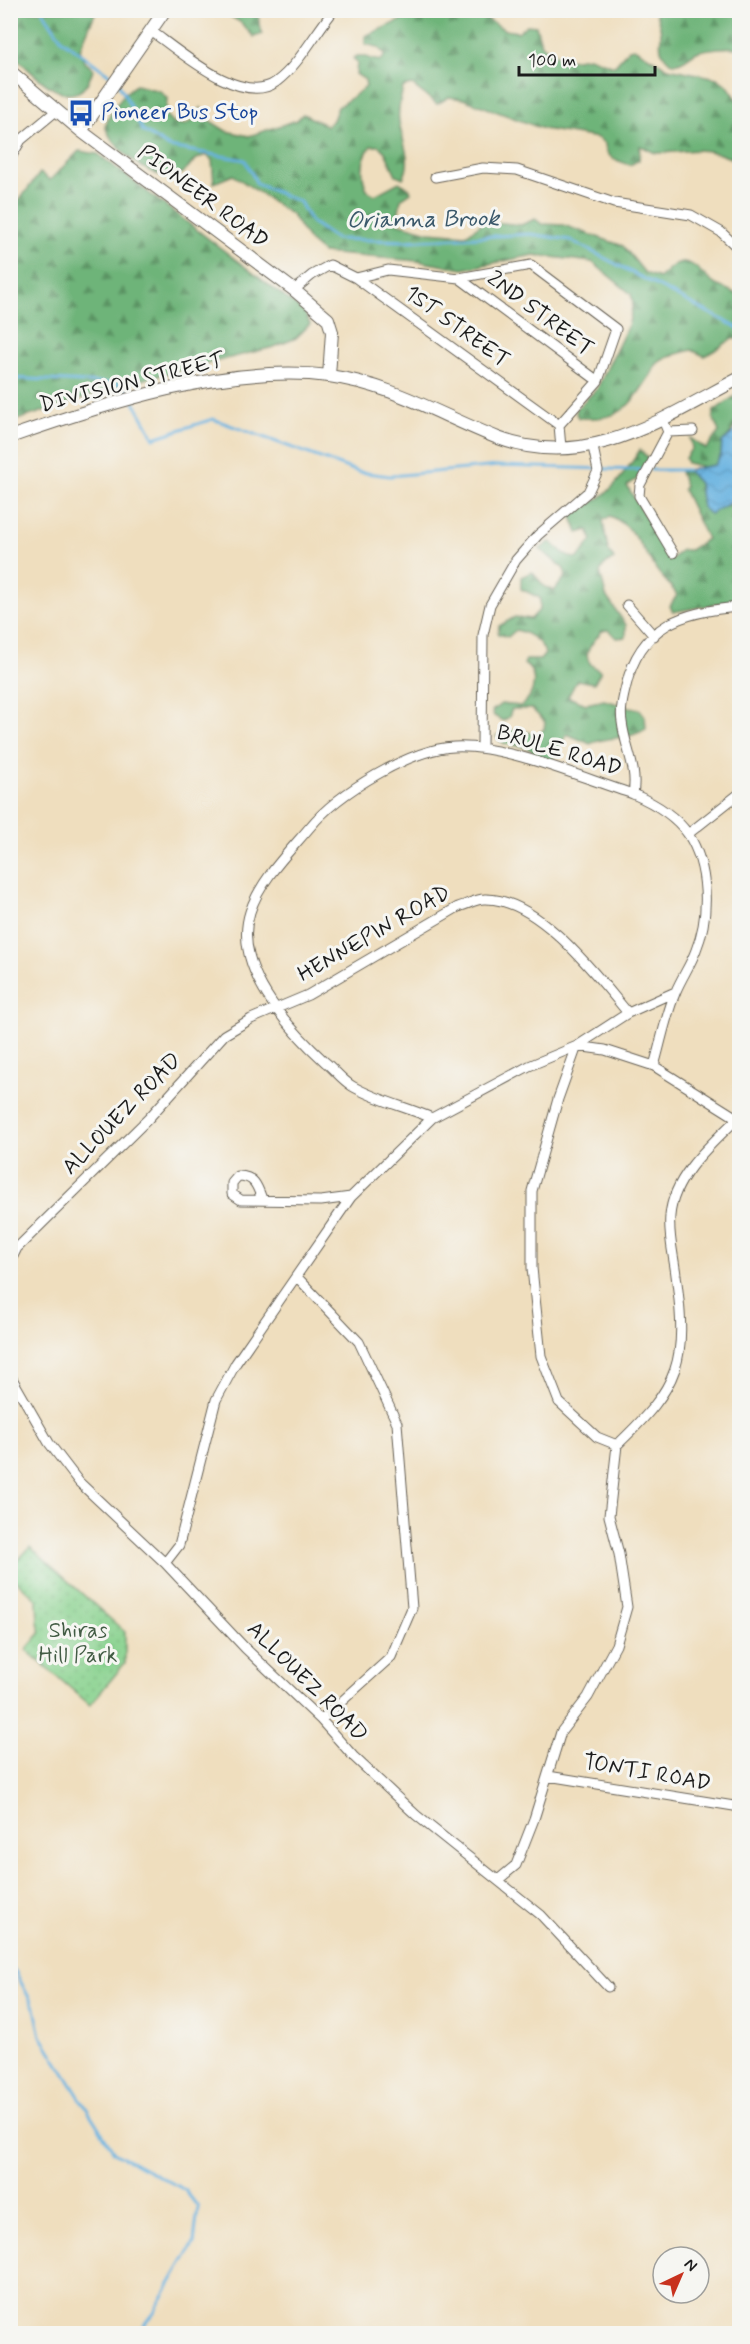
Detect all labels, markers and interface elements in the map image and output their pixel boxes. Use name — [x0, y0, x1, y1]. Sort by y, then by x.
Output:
scale bar — [519, 39, 656, 77]
text: 100 m — [528, 49, 576, 73]
bus stop icon: Pioneer Bus Stop — [66, 98, 96, 128]
place label: Pioneer Bus Stop — [101, 99, 258, 127]
street label: PIONEER ROAD — [132, 139, 274, 255]
water label: Orianna Brook — [346, 203, 501, 237]
street label: 2ND STREET — [481, 265, 599, 363]
street label: 1ST STREET — [399, 280, 515, 374]
street label: DIVISION STREET — [37, 346, 228, 420]
street label: BRULE ROAD — [493, 719, 625, 783]
street label: HENNEPIN ROAD — [293, 879, 455, 989]
street label: ALLOUEZ ROAD — [56, 1047, 188, 1181]
street label: ALLOUEZ ROAD — [241, 1616, 373, 1748]
park label: Shiras Hill Park — [39, 1617, 117, 1670]
street label: TONTI ROAD — [581, 1748, 713, 1798]
north arrow — [651, 2245, 711, 2305]
text: N — [679, 2254, 702, 2277]

